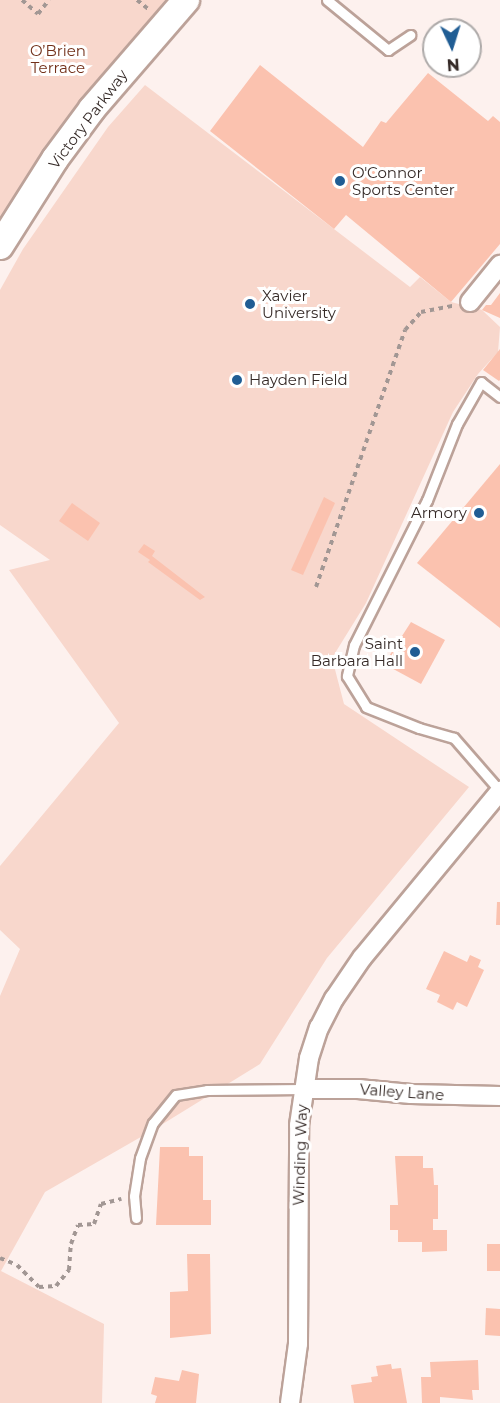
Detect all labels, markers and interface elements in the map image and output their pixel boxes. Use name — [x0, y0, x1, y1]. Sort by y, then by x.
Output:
north arrow — [422, 18, 482, 78]
park label: O’Brien Terrace — [30, 41, 86, 76]
text: N — [446, 55, 460, 74]
street label: Victory Parkway — [45, 66, 131, 172]
place label: O'Connor Sports Center — [352, 163, 455, 198]
marker: O'Connor Sports Center — [333, 174, 347, 188]
place label: Xavier University — [262, 286, 336, 321]
marker: Xavier University — [243, 297, 257, 311]
place label: Hayden Field — [249, 371, 348, 389]
marker: Hayden Field — [230, 373, 244, 387]
place label: Armory — [411, 504, 467, 522]
marker: Armory — [472, 506, 486, 520]
place label: Saint Barbara Hall — [311, 634, 403, 669]
marker: Saint Barbara Hall — [408, 645, 422, 659]
street label: Valley Lane — [359, 1080, 445, 1104]
street label: Winding Way — [289, 1104, 311, 1206]

